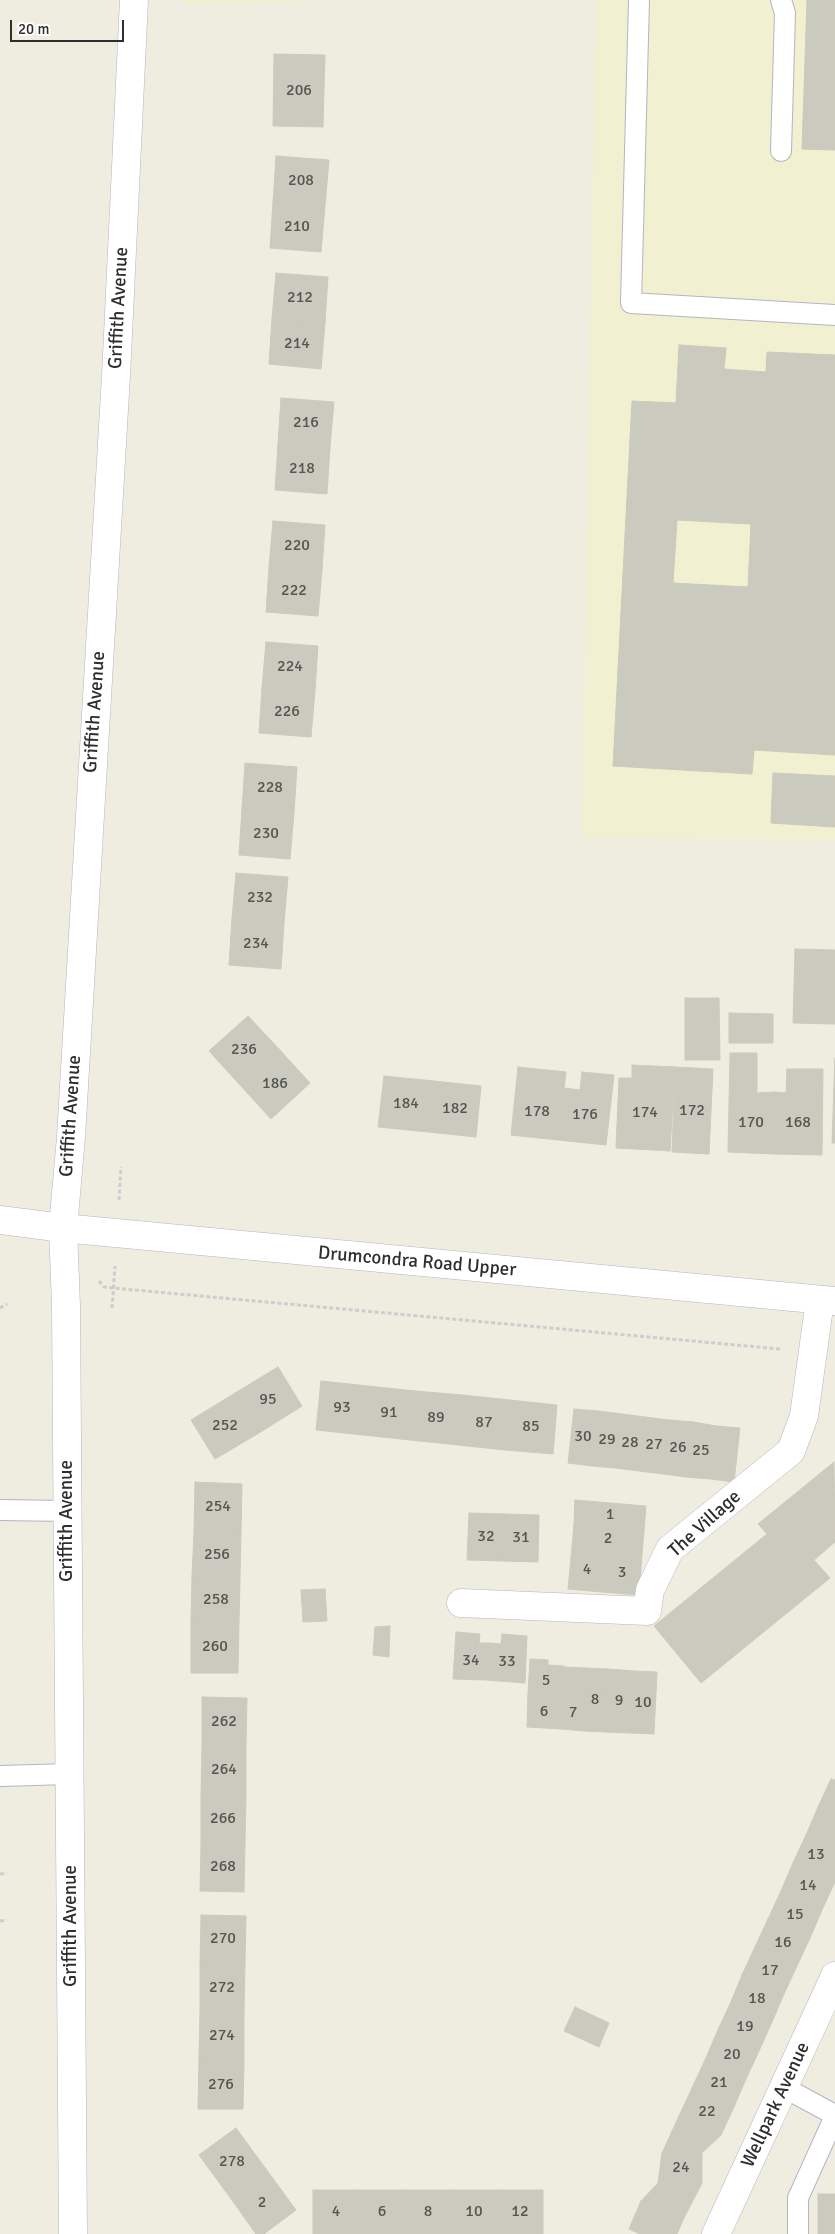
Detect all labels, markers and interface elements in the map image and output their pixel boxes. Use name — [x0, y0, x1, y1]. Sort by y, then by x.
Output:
scale bar — [12, 10, 126, 42]
text: 20 m — [18, 20, 49, 38]
house number: 206 — [286, 81, 312, 101]
house number: 208 — [288, 171, 314, 191]
house number: 210 — [284, 217, 310, 237]
street label: Griffith Avenue — [104, 247, 134, 369]
house number: 212 — [287, 288, 313, 308]
house number: 214 — [284, 334, 310, 354]
house number: 216 — [293, 413, 319, 433]
house number: 218 — [289, 459, 315, 479]
house number: 220 — [284, 536, 310, 556]
house number: 222 — [281, 581, 307, 601]
street label: Griffith Avenue — [79, 650, 111, 774]
house number: 224 — [277, 657, 303, 677]
house number: 226 — [274, 702, 300, 722]
house number: 228 — [257, 778, 283, 798]
house number: 230 — [253, 824, 279, 844]
house number: 232 — [247, 888, 273, 908]
house number: 234 — [243, 934, 269, 954]
house number: 236 — [231, 1040, 257, 1060]
street label: Griffith Avenue — [55, 1054, 87, 1178]
house number: 186 — [262, 1074, 288, 1094]
house number: 184 — [393, 1094, 419, 1114]
house number: 182 — [442, 1099, 468, 1119]
house number: 172 — [679, 1101, 705, 1121]
house number: 178 — [524, 1102, 550, 1122]
house number: 174 — [632, 1103, 658, 1123]
house number: 176 — [572, 1105, 598, 1125]
house number: 170 — [738, 1113, 764, 1133]
house number: 168 — [785, 1113, 811, 1133]
street label: Drumcondra Road Upper — [317, 1242, 517, 1282]
house number: 95 — [259, 1390, 277, 1410]
house number: 93 — [333, 1398, 351, 1418]
house number: 91 — [380, 1403, 398, 1423]
house number: 89 — [427, 1408, 445, 1428]
house number: 87 — [475, 1413, 493, 1433]
house number: 252 — [212, 1416, 238, 1436]
house number: 85 — [522, 1417, 540, 1437]
house number: 30 — [574, 1427, 592, 1447]
house number: 29 — [598, 1430, 616, 1450]
house number: 28 — [621, 1433, 639, 1453]
house number: 27 — [645, 1435, 663, 1455]
house number: 26 — [669, 1438, 687, 1458]
house number: 25 — [692, 1441, 710, 1461]
street label: Griffith Avenue — [56, 1460, 78, 1582]
street label: The Village — [664, 1486, 746, 1562]
house number: 254 — [205, 1497, 231, 1517]
house number: 1 — [606, 1505, 614, 1525]
house number: 32 — [477, 1527, 495, 1547]
house number: 31 — [512, 1528, 530, 1548]
house number: 2 — [604, 1529, 612, 1549]
house number: 256 — [204, 1545, 230, 1565]
house number: 4 — [583, 1560, 591, 1580]
house number: 3 — [618, 1563, 626, 1583]
house number: 258 — [203, 1590, 229, 1610]
house number: 260 — [202, 1637, 228, 1657]
house number: 34 — [462, 1651, 480, 1671]
house number: 33 — [498, 1652, 516, 1672]
house number: 5 — [542, 1671, 550, 1691]
house number: 8 — [591, 1690, 599, 1710]
house number: 9 — [615, 1691, 623, 1711]
house number: 10 — [634, 1693, 652, 1713]
house number: 6 — [540, 1702, 548, 1722]
house number: 7 — [569, 1703, 577, 1723]
house number: 262 — [211, 1712, 237, 1732]
house number: 264 — [211, 1760, 237, 1780]
house number: 266 — [210, 1809, 236, 1829]
house number: 13 — [807, 1845, 825, 1865]
house number: 268 — [210, 1857, 236, 1877]
street label: Griffith Avenue — [60, 1865, 82, 1987]
house number: 14 — [799, 1876, 817, 1896]
house number: 15 — [786, 1905, 804, 1925]
house number: 270 — [210, 1929, 236, 1949]
house number: 16 — [774, 1933, 792, 1953]
house number: 17 — [761, 1961, 779, 1981]
house number: 272 — [209, 1978, 235, 1998]
house number: 18 — [748, 1989, 766, 2009]
house number: 19 — [736, 2017, 754, 2037]
house number: 274 — [209, 2026, 235, 2046]
street label: Wellpark Avenue — [737, 2039, 815, 2171]
house number: 20 — [723, 2045, 741, 2065]
house number: 21 — [710, 2073, 728, 2093]
house number: 276 — [208, 2075, 234, 2095]
house number: 22 — [698, 2102, 716, 2122]
house number: 278 — [219, 2152, 245, 2172]
house number: 24 — [672, 2158, 690, 2178]
house number: 2 — [258, 2193, 266, 2213]
house number: 4 — [332, 2202, 340, 2222]
house number: 6 — [378, 2202, 386, 2222]
house number: 8 — [424, 2202, 432, 2222]
house number: 10 — [465, 2202, 483, 2222]
house number: 12 — [511, 2202, 529, 2222]

